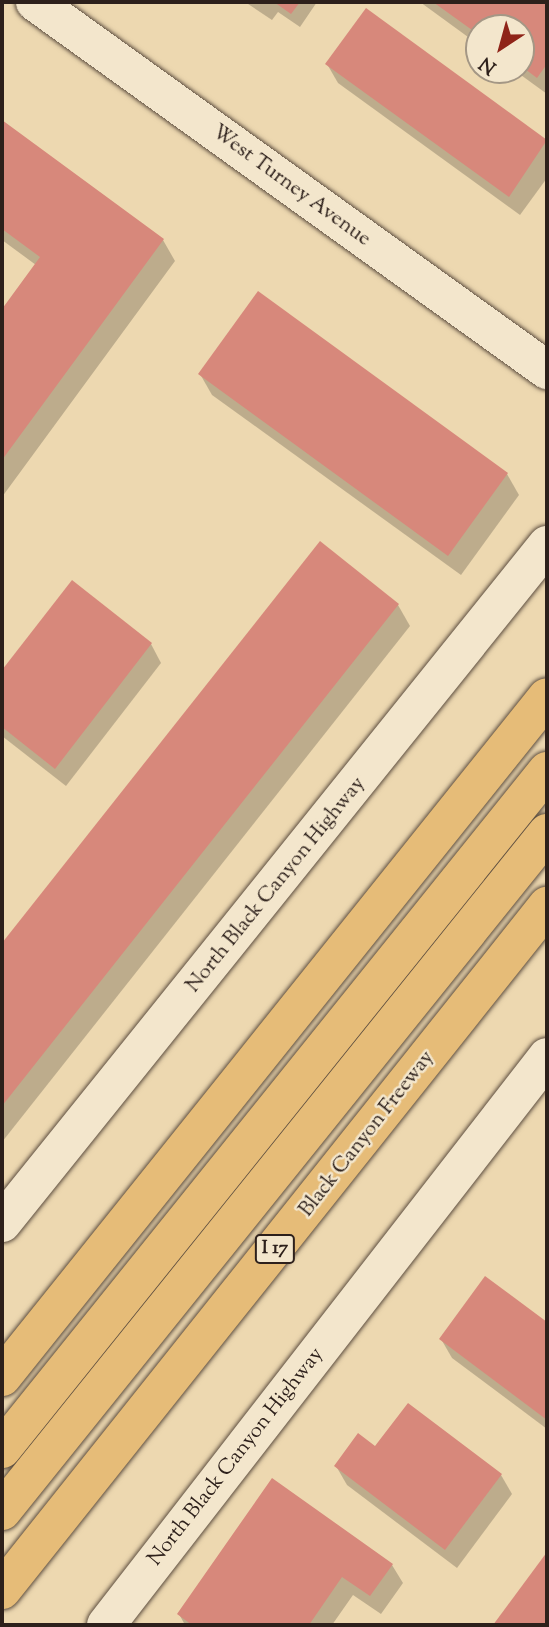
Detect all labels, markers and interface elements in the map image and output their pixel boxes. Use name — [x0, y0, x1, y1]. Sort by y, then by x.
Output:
north arrow — [465, 14, 535, 84]
text: N — [474, 49, 503, 80]
street label: West Turney Avenue — [206, 120, 376, 252]
street label: North Black Canyon Highway — [181, 772, 371, 998]
street label: Black Canyon Freeway — [294, 1046, 440, 1222]
road number: I 17 — [254, 1233, 296, 1264]
street label: North Black Canyon Highway — [143, 1343, 329, 1571]

